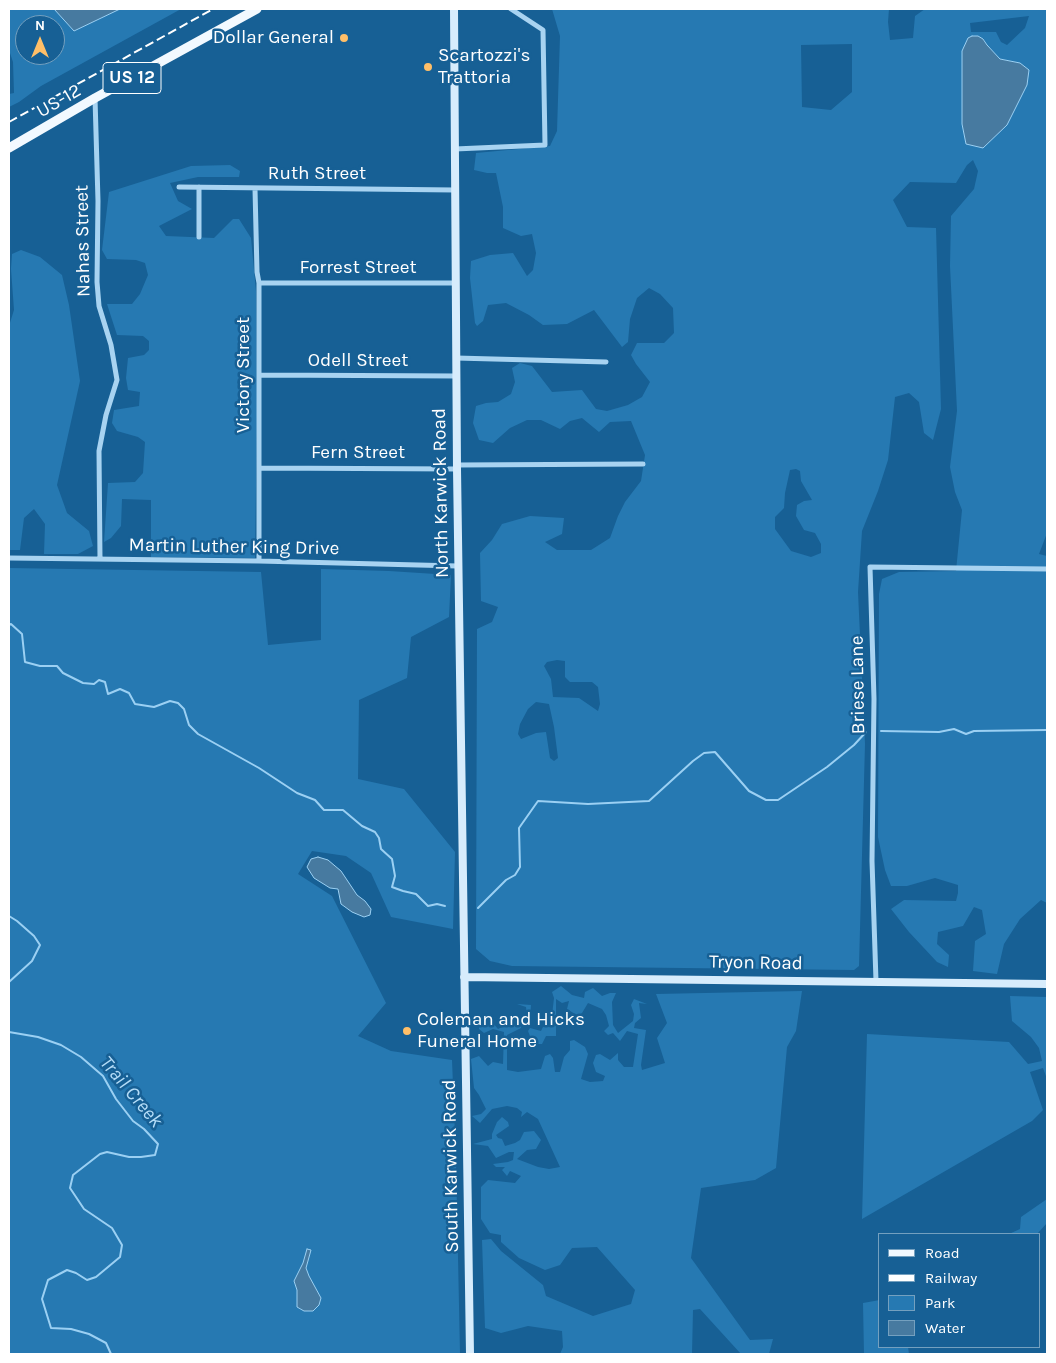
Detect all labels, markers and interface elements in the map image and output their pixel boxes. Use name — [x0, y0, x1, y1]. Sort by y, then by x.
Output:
north arrow — [15, 15, 65, 65]
text: N — [35, 17, 45, 34]
place label: Dollar General — [213, 27, 334, 49]
marker: Dollar General — [338, 32, 350, 44]
place label: Scartozzi's Trattoria — [438, 45, 530, 89]
marker: Scartozzi's Trattoria — [422, 61, 434, 73]
road number: US 12 — [103, 62, 161, 94]
street label: US-12 — [33, 79, 85, 123]
street label: Ruth Street — [268, 163, 366, 185]
street label: Nahas Street — [71, 185, 95, 297]
street label: Forrest Street — [299, 257, 417, 279]
street label: Victory Street — [233, 317, 255, 433]
street label: Odell Street — [308, 350, 408, 372]
street label: North Karwick Road — [428, 408, 454, 578]
street label: Fern Street — [311, 442, 405, 464]
street label: Martin Luther King Drive — [129, 534, 339, 560]
street label: Briese Lane — [846, 635, 870, 735]
street label: Tryon Road — [709, 951, 803, 975]
place label: Coleman and Hicks Funeral Home — [417, 1009, 585, 1053]
marker: Coleman and Hicks Funeral Home — [401, 1025, 413, 1037]
water label: Trail Creek — [94, 1051, 168, 1133]
street label: South Karwick Road — [438, 1079, 464, 1253]
legend — [878, 1233, 1041, 1348]
text: Road — [925, 1244, 960, 1262]
text: Railway — [925, 1269, 977, 1287]
text: Park — [925, 1294, 955, 1312]
text: Water — [925, 1319, 965, 1337]

